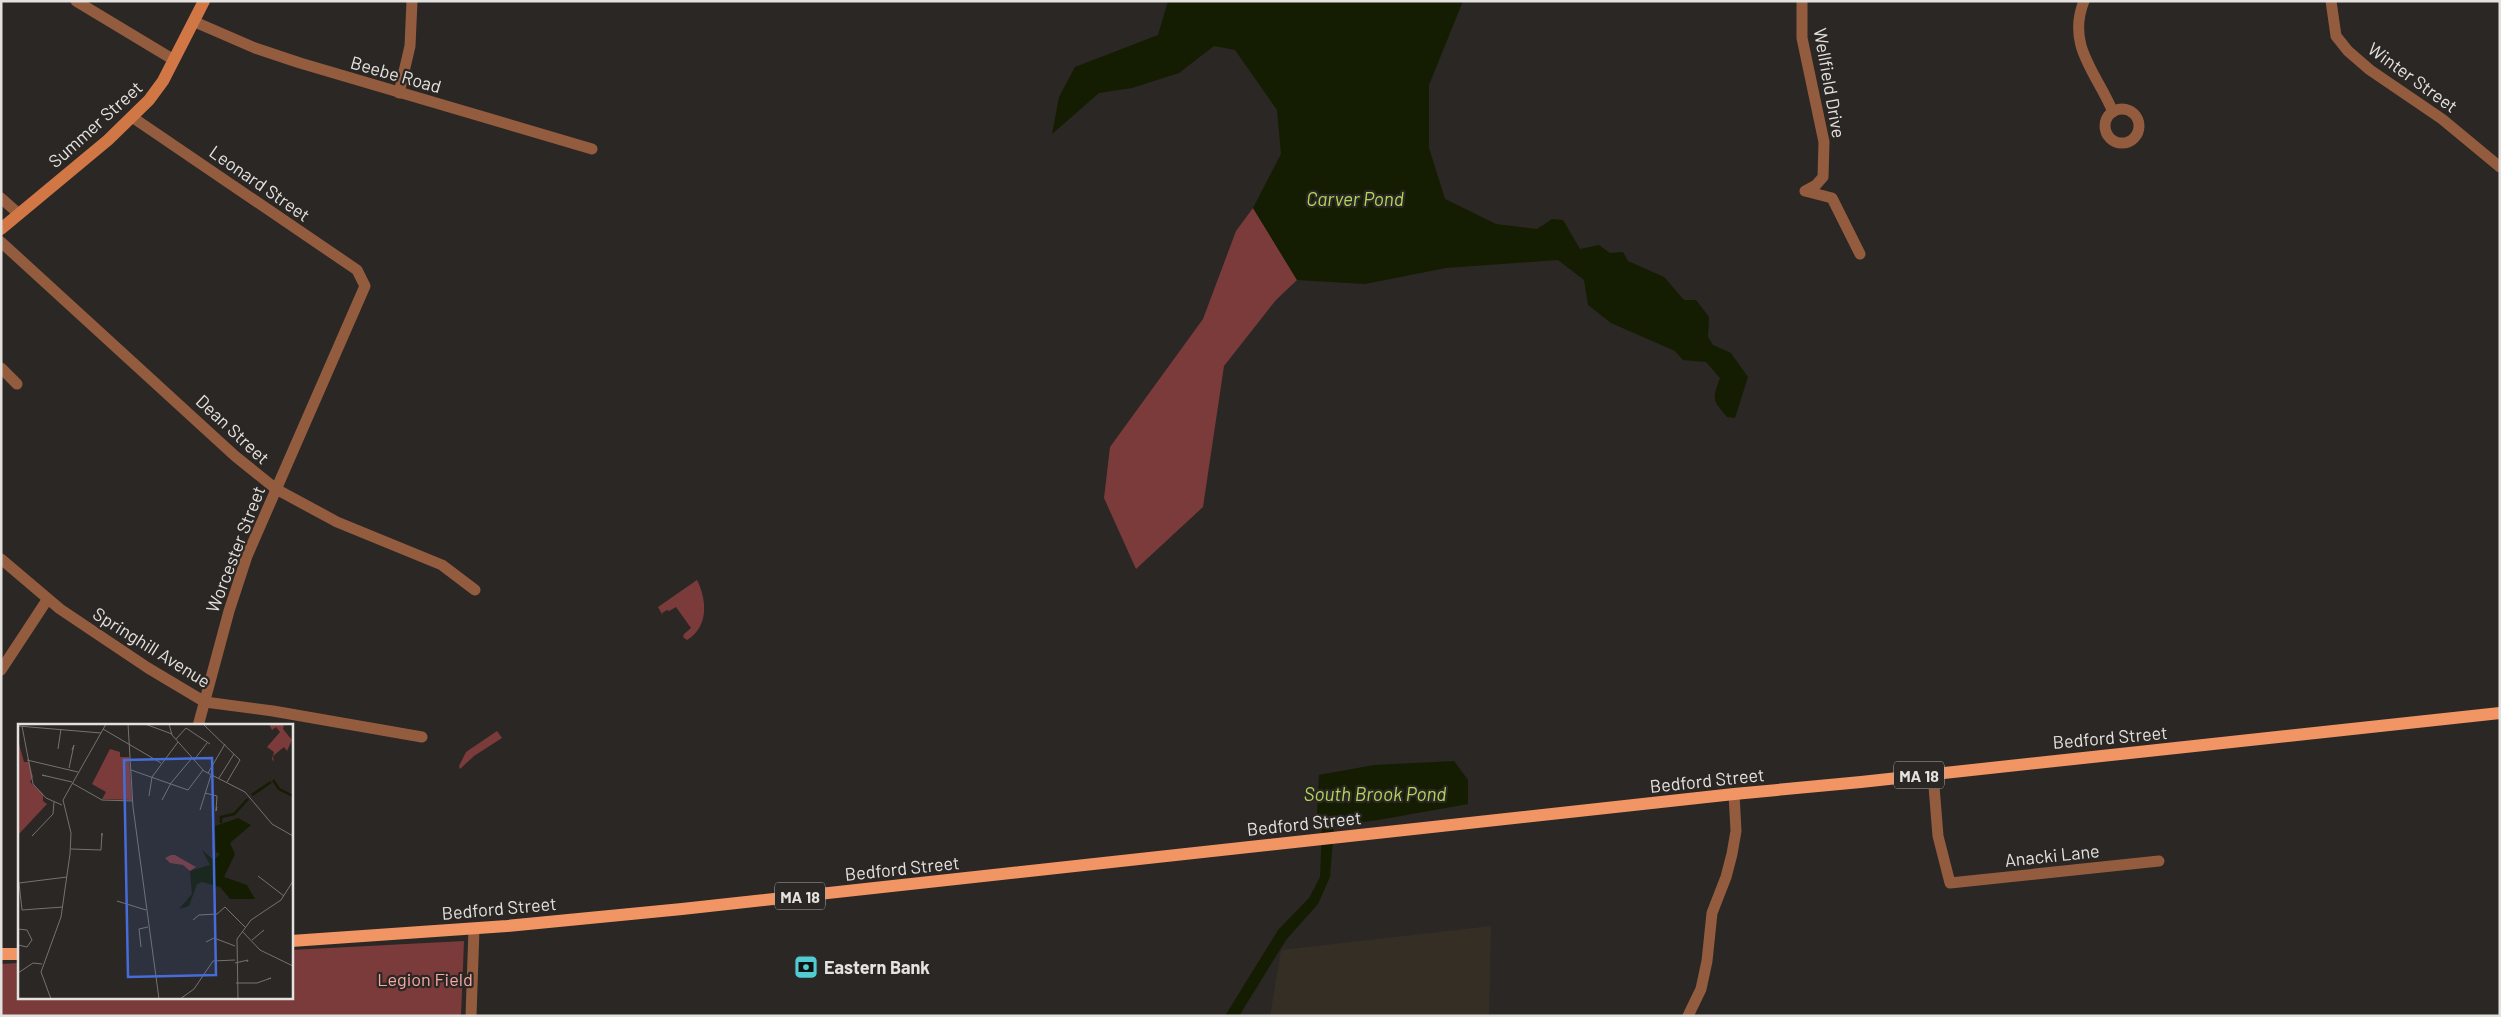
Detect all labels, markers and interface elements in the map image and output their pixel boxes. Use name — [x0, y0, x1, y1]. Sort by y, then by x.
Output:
street label: Wellfield Drive — [1810, 26, 1850, 140]
street label: Winter Street — [2364, 37, 2462, 117]
street label: Beebe Road — [348, 51, 444, 97]
street label: Summer Street — [44, 76, 146, 172]
street label: Leonard Street — [206, 140, 314, 226]
water label: Carver Pond — [1306, 187, 1404, 210]
street label: Dean Street — [192, 389, 274, 469]
street label: Worcester Street — [201, 483, 269, 615]
street label: Springhill Avenue — [89, 602, 215, 692]
street label: Bedford Street — [2052, 721, 2168, 753]
inset map — [18, 724, 292, 1000]
road number: MA 18 — [1894, 762, 1944, 788]
street label: Bedford Street — [1649, 763, 1765, 797]
water label: South Brook Pond — [1304, 782, 1446, 805]
street label: Bedford Street — [1246, 806, 1362, 840]
street label: Anacki Lane — [2004, 839, 2100, 871]
street label: Bedford Street — [844, 851, 960, 885]
road number: MA 18 — [775, 882, 825, 909]
street label: Bedford Street — [441, 892, 557, 924]
bank icon: Eastern Bank — [793, 954, 819, 980]
place label: Eastern Bank — [824, 956, 930, 978]
park label: Legion Field — [377, 968, 473, 990]

